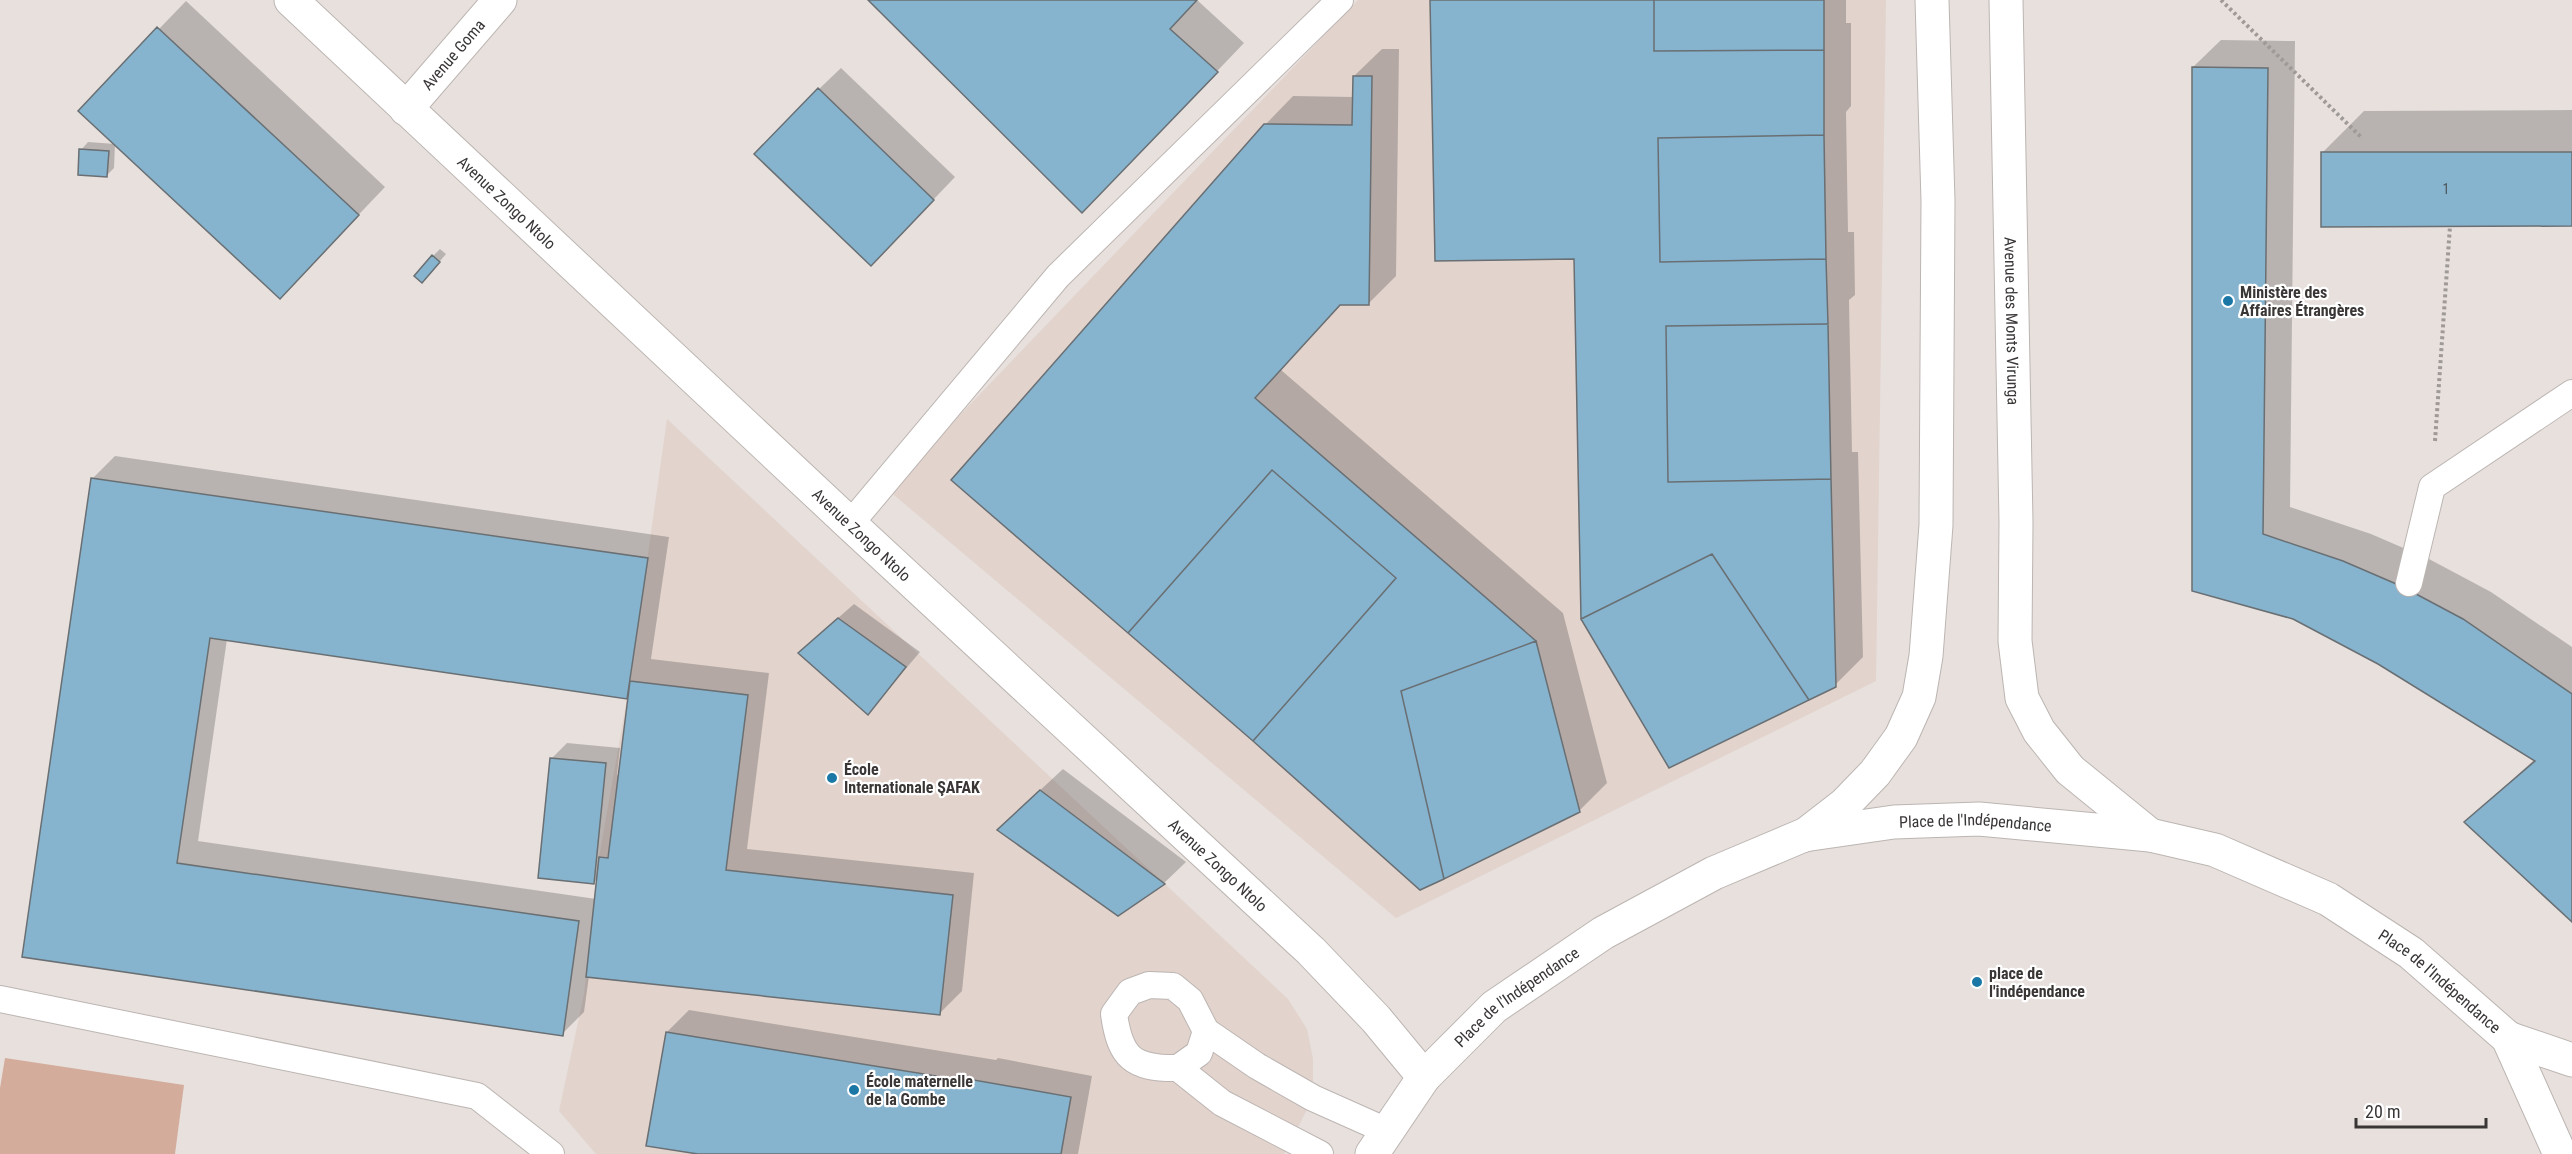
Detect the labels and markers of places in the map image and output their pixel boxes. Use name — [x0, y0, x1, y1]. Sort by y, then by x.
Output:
place label: Ministère des Affaires Étrangères — [2240, 283, 2364, 320]
marker: Ministère des Affaires Étrangères — [2221, 294, 2235, 308]
place label: École Internationale ŞAFAK — [844, 760, 980, 797]
marker: École Internationale ŞAFAK — [825, 771, 839, 785]
place label: place de l'indépendance — [1989, 964, 2085, 1001]
marker: place de l'indépendance — [1970, 975, 1984, 989]
place label: École maternelle de la Gombe — [866, 1072, 973, 1109]
marker: École maternelle de la Gombe — [847, 1083, 861, 1097]

